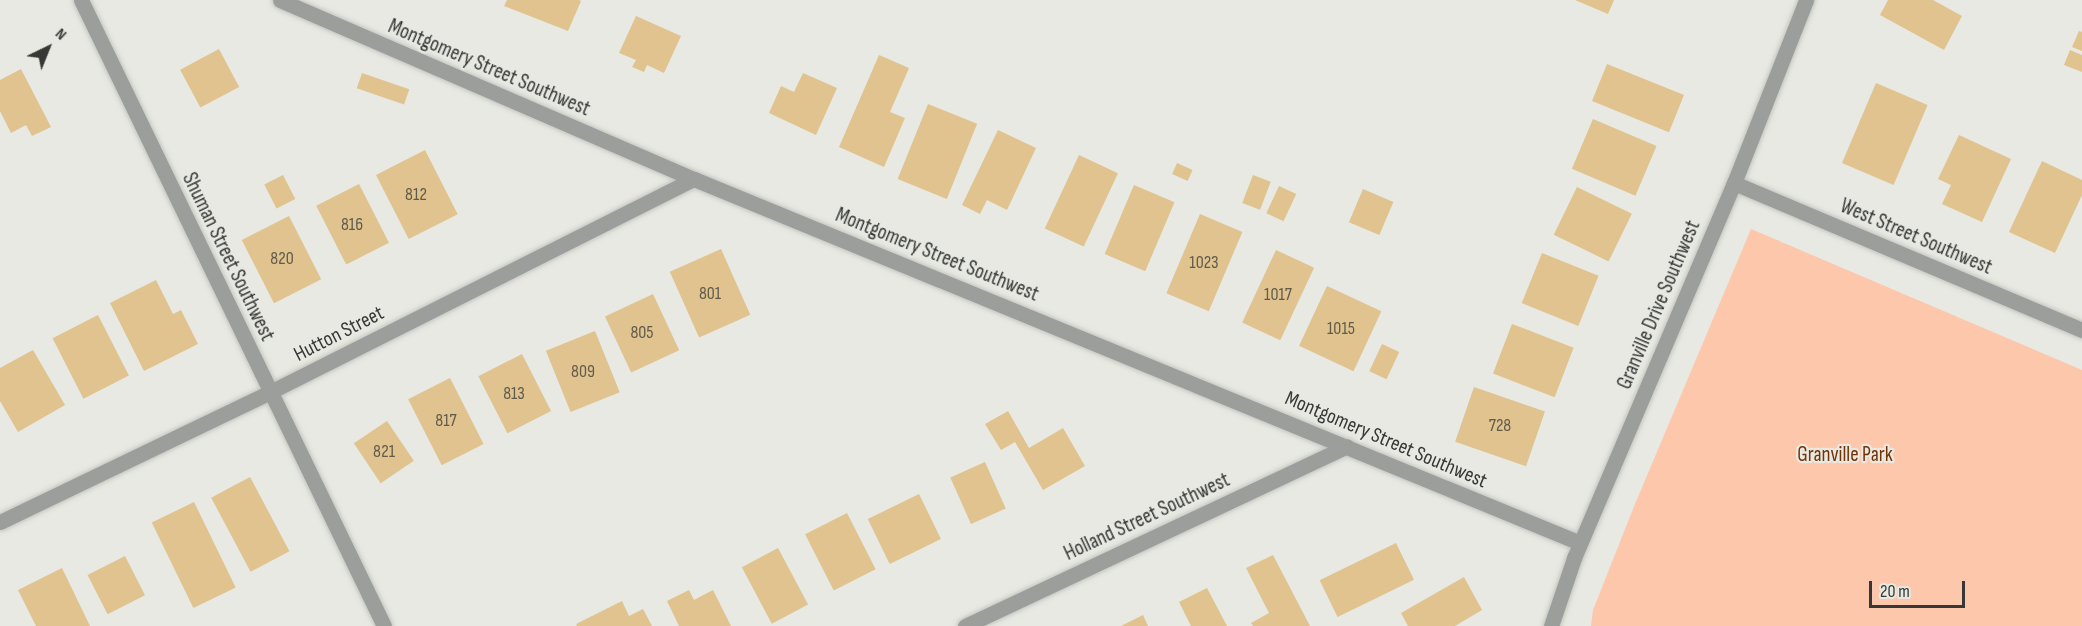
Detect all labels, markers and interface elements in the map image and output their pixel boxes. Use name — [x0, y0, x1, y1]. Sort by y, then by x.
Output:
street label: Montgomery Street Southwest — [384, 14, 594, 122]
north arrow — [18, 18, 78, 78]
text: N — [51, 25, 70, 44]
street label: Shuman Street Southwest — [176, 169, 280, 345]
house number: 812 — [405, 184, 427, 206]
street label: West Street Southwest — [1836, 194, 1996, 280]
street label: Montgomery Street Southwest — [832, 203, 1042, 307]
house number: 816 — [341, 214, 363, 236]
street label: Granville Drive Southwest — [1612, 217, 1706, 393]
house number: 820 — [270, 248, 294, 270]
house number: 1023 — [1189, 252, 1219, 274]
house number: 801 — [699, 283, 721, 305]
house number: 1017 — [1264, 284, 1292, 306]
street label: Hutton Street — [290, 301, 388, 367]
house number: 1015 — [1327, 318, 1355, 340]
house number: 805 — [630, 322, 654, 344]
house number: 809 — [571, 361, 595, 383]
house number: 813 — [503, 383, 525, 405]
street label: Montgomery Street Southwest — [1281, 386, 1491, 494]
house number: 817 — [435, 410, 457, 432]
house number: 728 — [1489, 415, 1511, 437]
house number: 821 — [373, 441, 395, 463]
park label: Granville Park — [1797, 442, 1893, 468]
street label: Holland Street Southwest — [1060, 468, 1234, 566]
scale bar — [1872, 569, 1968, 607]
text: 20 m — [1880, 581, 1910, 602]

